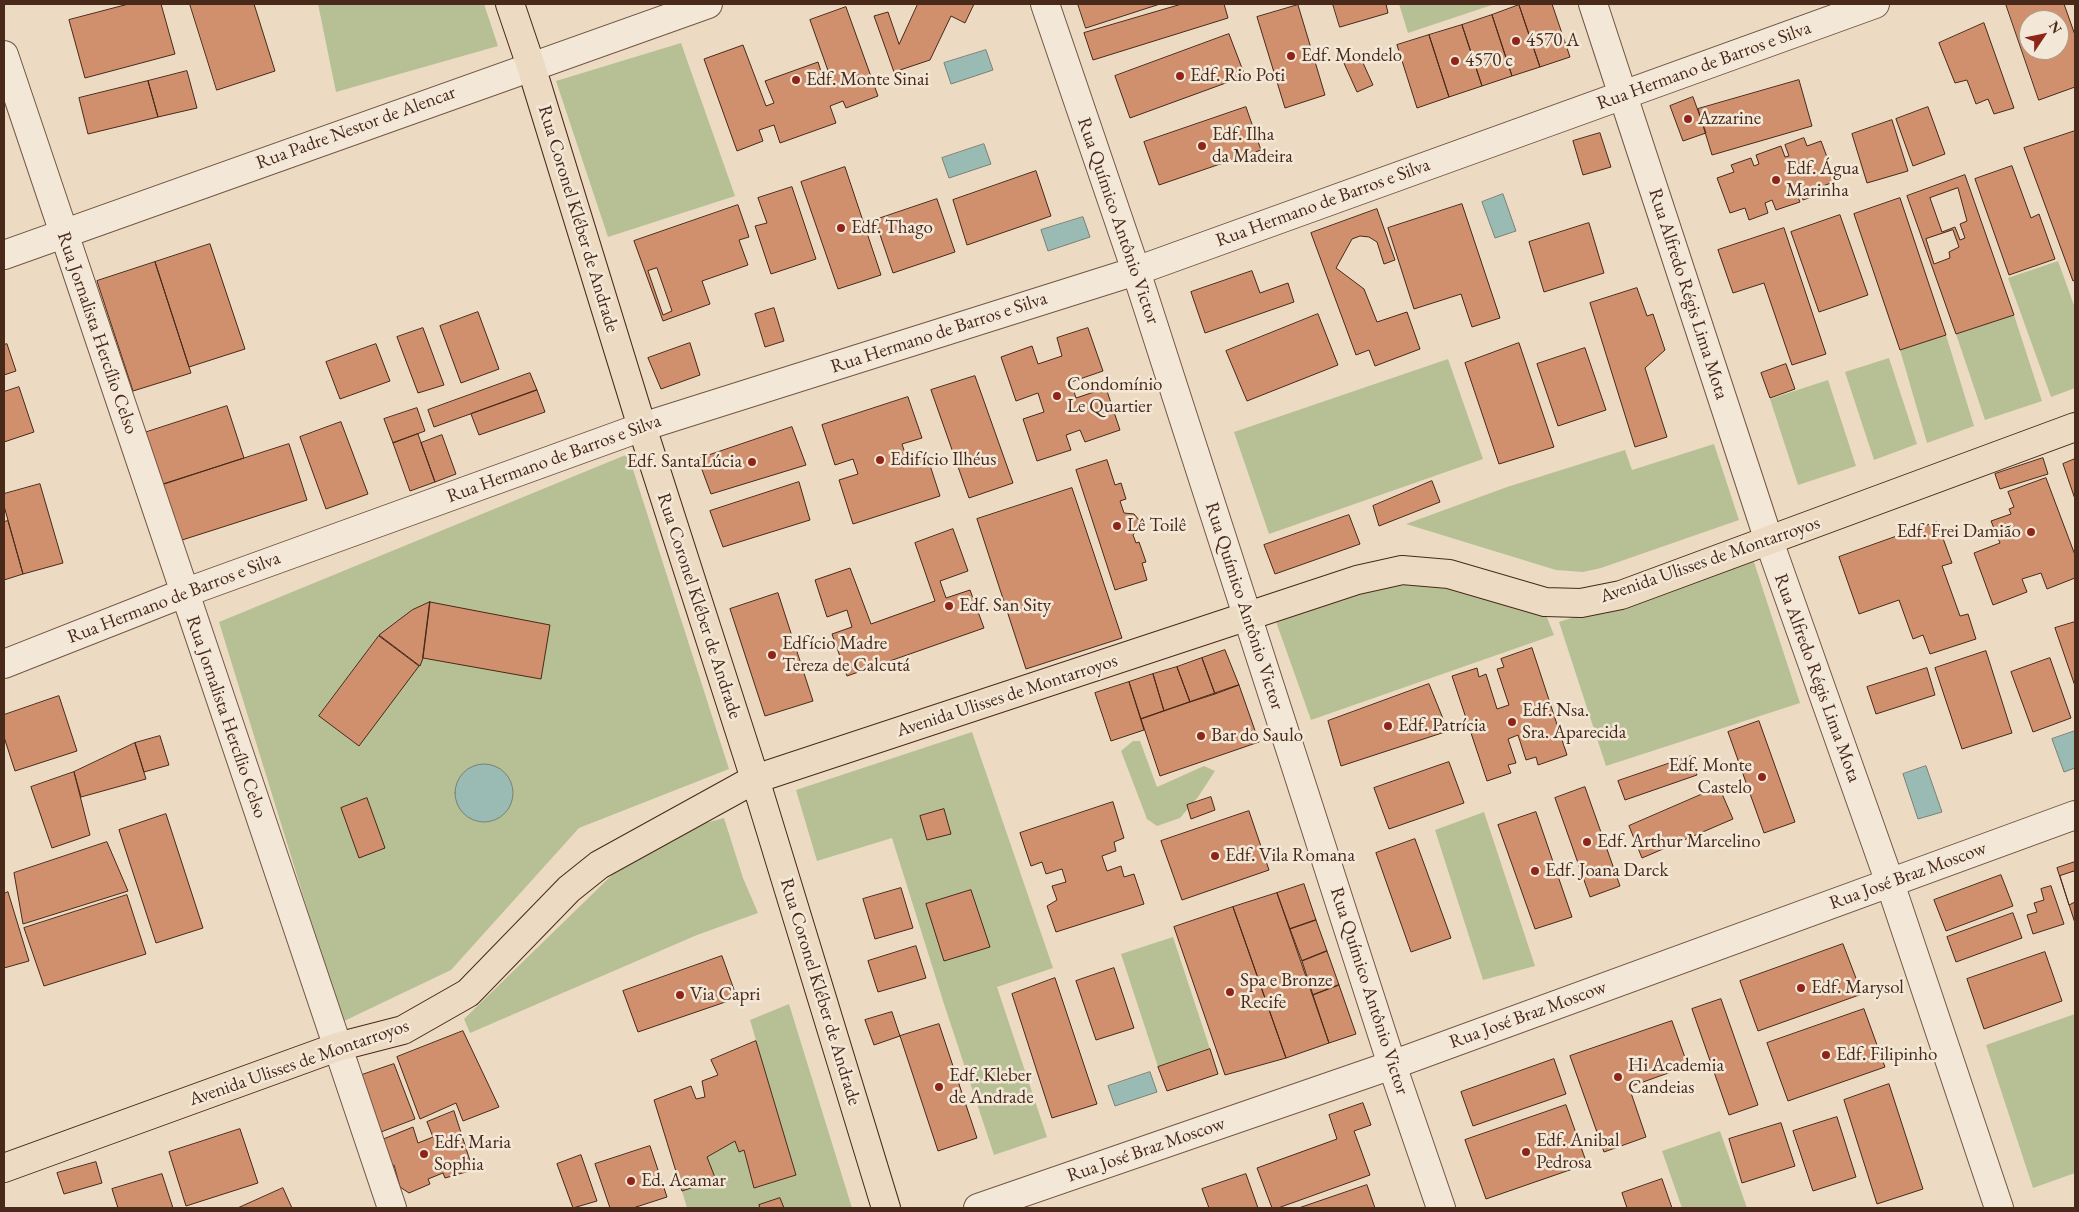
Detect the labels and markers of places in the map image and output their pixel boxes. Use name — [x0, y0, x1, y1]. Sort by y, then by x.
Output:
place label: 4570 A — [1526, 30, 1579, 52]
marker: 4570 A — [1510, 35, 1522, 47]
place label: Edf. Mondelo — [1301, 45, 1402, 67]
marker: Edf. Mondelo — [1285, 50, 1297, 62]
place label: 4570 c — [1465, 50, 1513, 72]
marker: 4570 c — [1449, 55, 1461, 67]
place label: Edf. Rio Poti — [1190, 65, 1285, 87]
place label: Edf. Monte Sinai — [806, 69, 929, 91]
marker: Edf. Rio Poti — [1174, 70, 1186, 82]
marker: Edf. Monte Sinai — [790, 74, 802, 86]
place label: Azzarine — [1698, 108, 1761, 130]
marker: Azzarine — [1682, 113, 1694, 125]
place label: Edf. Ilha da Madeira — [1212, 124, 1293, 168]
marker: Edf. Ilha da Madeira — [1196, 140, 1208, 152]
place label: Edf. Água Marinha — [1786, 158, 1859, 202]
marker: Edf. Água Marinha — [1770, 174, 1782, 186]
place label: Edf. Thago — [851, 217, 933, 239]
marker: Edf. Thago — [835, 222, 847, 234]
place label: Condomínio Le Quartier — [1067, 374, 1162, 418]
marker: Condomínio Le Quartier — [1051, 390, 1063, 402]
place label: Edifício Ilhéus — [890, 449, 996, 471]
place label: Edf. SantaLúcia — [627, 451, 742, 473]
marker: Edifício Ilhéus — [874, 454, 886, 466]
marker: Edf. SantaLúcia — [746, 456, 758, 468]
place label: Lê Toilê — [1127, 515, 1186, 537]
marker: Lê Toilê — [1111, 520, 1123, 532]
place label: Edf. Frei Damião — [1897, 521, 2021, 543]
marker: Edf. Frei Damião — [2025, 526, 2037, 538]
place label: Edf. San Sity — [959, 595, 1051, 617]
marker: Edf. San Sity — [943, 600, 955, 612]
place label: Edfício Madre Tereza de Calcutá — [782, 633, 910, 677]
marker: Edfício Madre Tereza de Calcutá — [766, 649, 778, 661]
place label: Edf. Nsa. Sra. Aparecida — [1522, 700, 1626, 744]
place label: Edf. Patrícia — [1398, 715, 1486, 737]
marker: Edf. Nsa. Sra. Aparecida — [1506, 716, 1518, 728]
marker: Edf. Patrícia — [1382, 720, 1394, 732]
place label: Bar do Saulo — [1211, 725, 1303, 747]
marker: Bar do Saulo — [1195, 730, 1207, 742]
place label: Edf. Monte Castelo — [1668, 755, 1752, 799]
marker: Edf. Monte Castelo — [1756, 771, 1768, 783]
place label: Edf. Arthur Marcelino — [1597, 831, 1761, 853]
marker: Edf. Arthur Marcelino — [1581, 836, 1593, 848]
place label: Edf. Vila Romana — [1225, 845, 1355, 867]
marker: Edf. Vila Romana — [1209, 850, 1221, 862]
place label: Edf. Joana Darck — [1545, 860, 1668, 882]
marker: Edf. Joana Darck — [1529, 865, 1541, 877]
place label: Spa e Bronze Recife — [1240, 970, 1332, 1014]
place label: Edf. Marysol — [1811, 977, 1904, 999]
marker: Edf. Marysol — [1795, 982, 1807, 994]
place label: Via Capri — [690, 984, 760, 1006]
marker: Spa e Bronze Recife — [1224, 986, 1236, 998]
marker: Via Capri — [674, 989, 686, 1001]
place label: Edf. Filipinho — [1836, 1044, 1937, 1066]
marker: Edf. Filipinho — [1820, 1049, 1832, 1061]
place label: Hi Academia Candeias — [1628, 1055, 1724, 1099]
place label: Edf. Kleber de Andrade — [949, 1065, 1034, 1109]
marker: Hi Academia Candeias — [1612, 1071, 1624, 1083]
marker: Edf. Kleber de Andrade — [933, 1081, 945, 1093]
place label: Edf. Anibal Pedrosa — [1536, 1130, 1619, 1174]
place label: Edf. Maria Sophia — [434, 1132, 511, 1176]
marker: Edf. Anibal Pedrosa — [1520, 1146, 1532, 1158]
marker: Edf. Maria Sophia — [418, 1148, 430, 1160]
place label: Ed. Acamar — [641, 1170, 726, 1192]
marker: Ed. Acamar — [625, 1175, 637, 1187]

